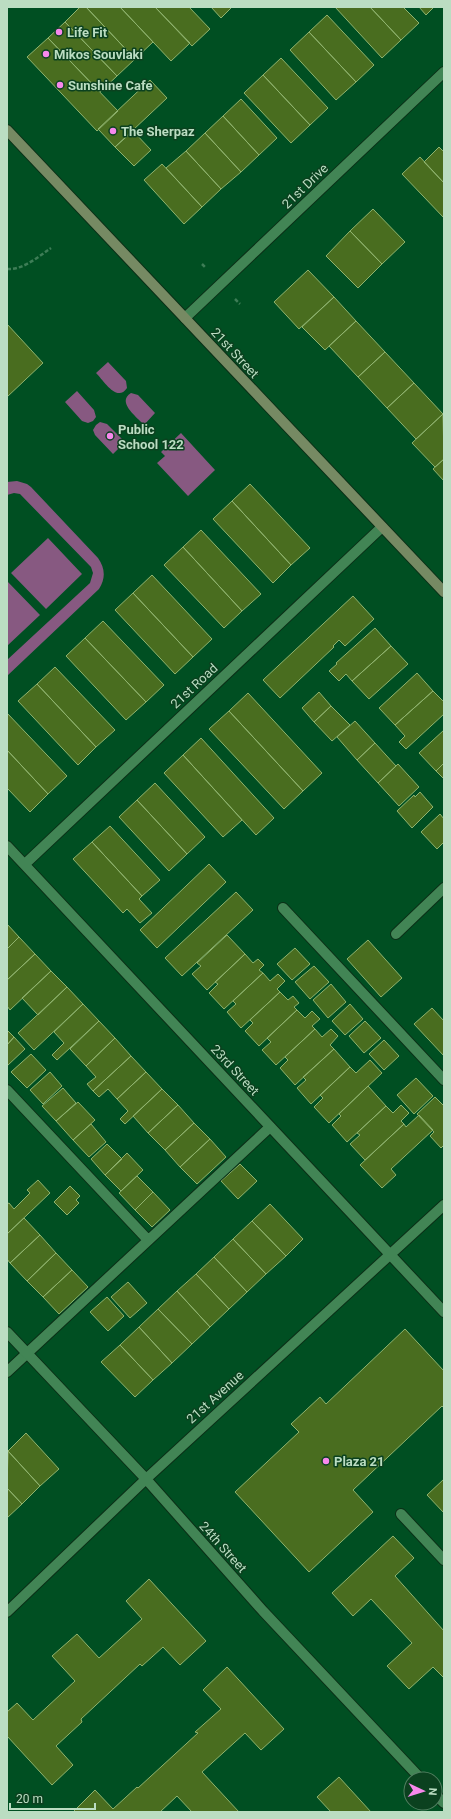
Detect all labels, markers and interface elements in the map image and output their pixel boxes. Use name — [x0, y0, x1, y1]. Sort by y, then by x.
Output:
place label: Life Fit — [67, 25, 108, 40]
marker: Life Fit — [54, 27, 64, 37]
place label: Mikos Souvlaki — [54, 47, 143, 62]
marker: Mikos Souvlaki — [41, 49, 51, 59]
place label: Sunshine Cafe — [68, 78, 153, 93]
marker: Sunshine Cafe — [55, 80, 65, 90]
place label: The Sherpaz — [121, 124, 195, 139]
marker: The Sherpaz — [108, 126, 118, 136]
street label: 21st Drive — [279, 160, 331, 212]
street label: 21st Street — [208, 325, 262, 381]
place label: Public School 122 — [118, 422, 184, 452]
marker: Public School 122 — [105, 431, 115, 441]
street label: 21st Road — [167, 661, 221, 711]
street label: 23rd Street — [208, 1042, 262, 1098]
street label: 21st Avenue — [183, 1367, 247, 1426]
place label: Plaza 21 — [334, 1454, 385, 1469]
marker: Plaza 21 — [321, 1456, 331, 1466]
street label: 24th Street — [196, 1518, 250, 1576]
north arrow — [403, 1771, 443, 1811]
scale bar — [10, 1785, 95, 1811]
text: N — [426, 1787, 439, 1796]
text: 20 m — [16, 1792, 43, 1806]

